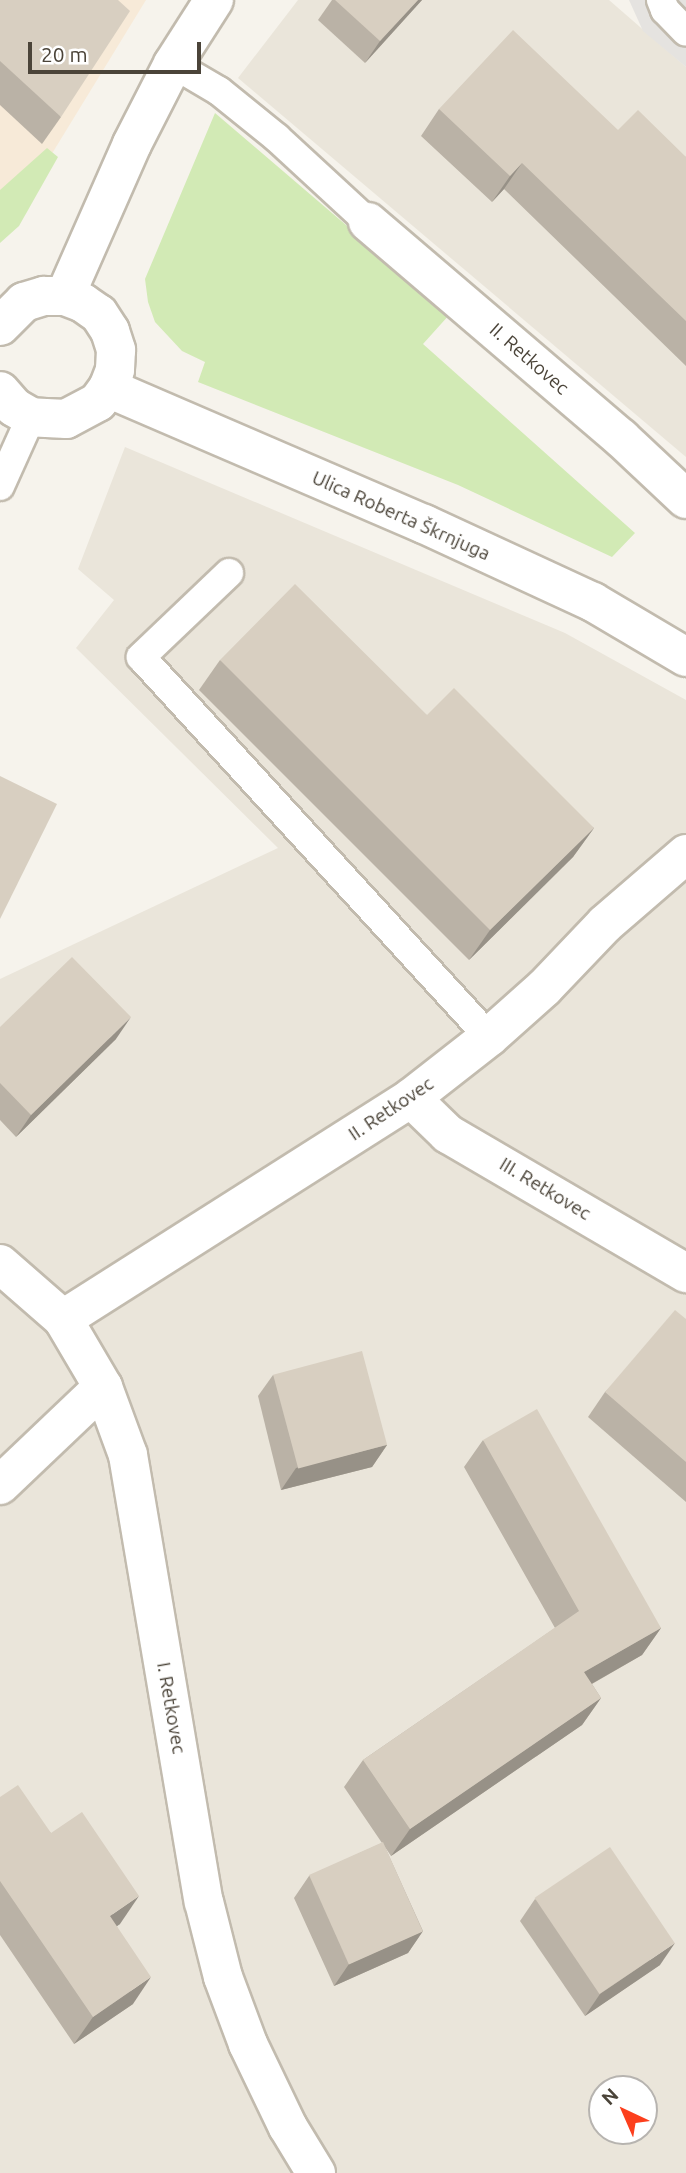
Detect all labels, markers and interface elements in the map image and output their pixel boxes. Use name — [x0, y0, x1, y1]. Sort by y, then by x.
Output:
scale bar — [32, 28, 205, 72]
text: 20 m — [41, 42, 88, 66]
street label: II. Retkovec — [485, 318, 573, 400]
street label: Ulica Roberta Škrnjuga — [308, 466, 494, 566]
street label: II. Retkovec — [344, 1072, 438, 1146]
street label: III. Retkovec — [495, 1153, 595, 1225]
street label: I. Retkovec — [152, 1660, 190, 1756]
north arrow — [588, 2075, 658, 2145]
text: N — [597, 2083, 623, 2109]

